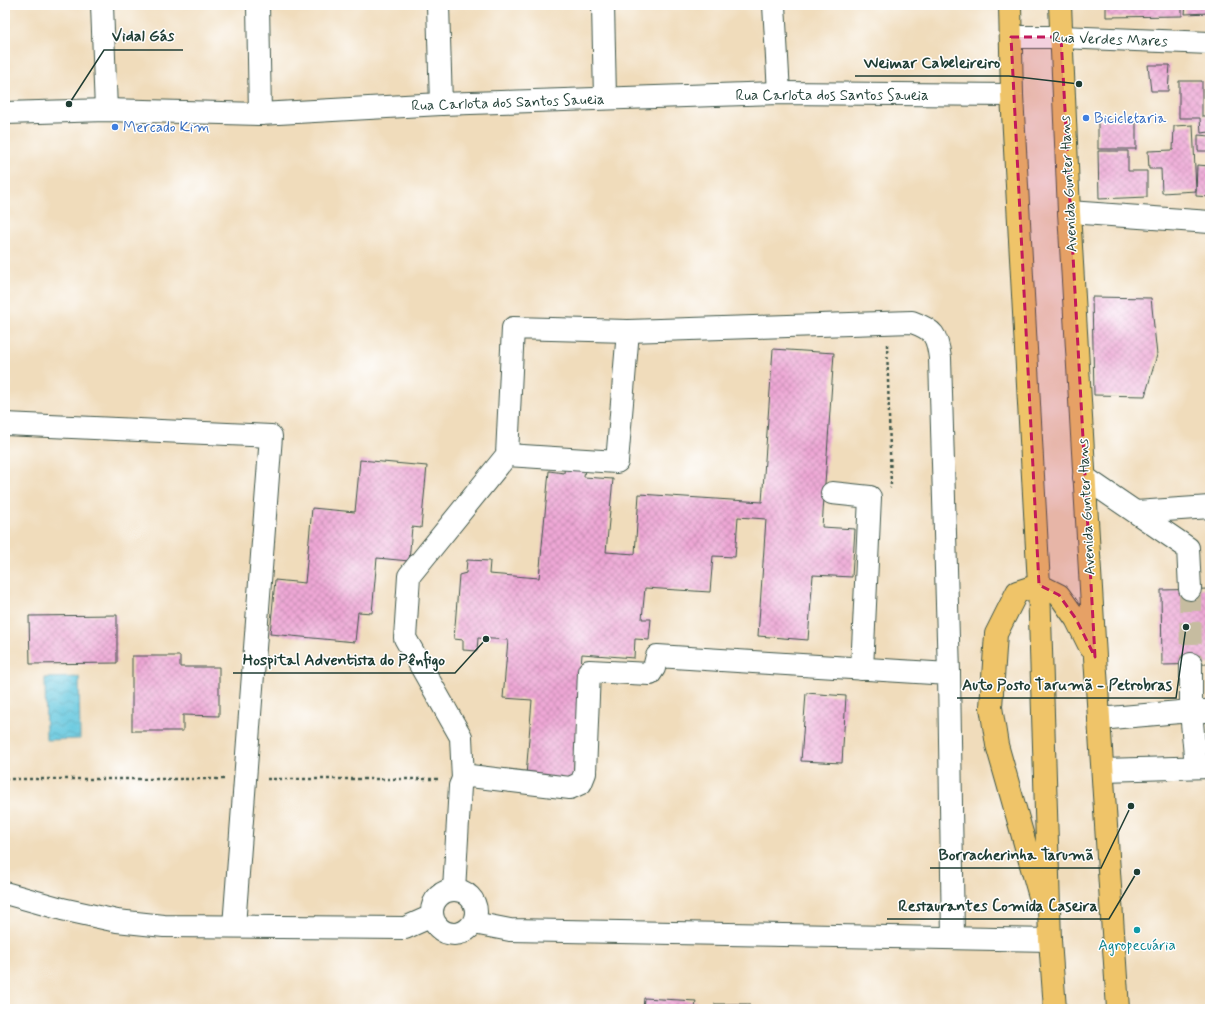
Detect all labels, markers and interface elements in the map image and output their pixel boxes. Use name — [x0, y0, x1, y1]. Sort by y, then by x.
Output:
callout: Vidal Gás — [104, 22, 183, 50]
text: Vidal Gás — [112, 26, 175, 47]
street label: Rua Verdes Mares — [1052, 28, 1168, 52]
callout: Weimar Cabeleireiro — [855, 48, 1009, 76]
text: Weimar Cabeleireiro — [863, 53, 1000, 74]
street label: Rua Carlota dos Santos Saueia — [735, 86, 929, 106]
street label: Rua Carlota dos Santos Saueia — [411, 90, 605, 116]
place label: Bicicletaria — [1094, 109, 1167, 129]
marker: Bicicletaria — [1081, 113, 1091, 123]
street label: Avenida Gunter Hans — [1055, 115, 1083, 253]
place label: Mercado Kim — [123, 118, 209, 138]
marker: Mercado Kim — [110, 122, 120, 132]
street label: Avenida Gunter Hans — [1073, 438, 1101, 576]
callout: Hospital Adventista do Pênfigo — [233, 645, 455, 673]
text: Hospital Adventista do Pênfigo — [243, 650, 445, 672]
callout: Auto Posto Tarumã - Petrobras — [957, 670, 1176, 698]
text: Auto Posto Tarumã - Petrobras — [962, 675, 1173, 696]
callout: Borracherinha Tarumã — [930, 840, 1101, 868]
text: Borracherinha Tarumã — [939, 845, 1093, 866]
callout: Restaurantes Comida Caseira — [887, 891, 1109, 919]
text: Restaurantes Comida Caseira — [898, 896, 1098, 917]
marker: Agropecuária — [1132, 925, 1142, 935]
place label: Agropecuária — [1098, 936, 1176, 956]

